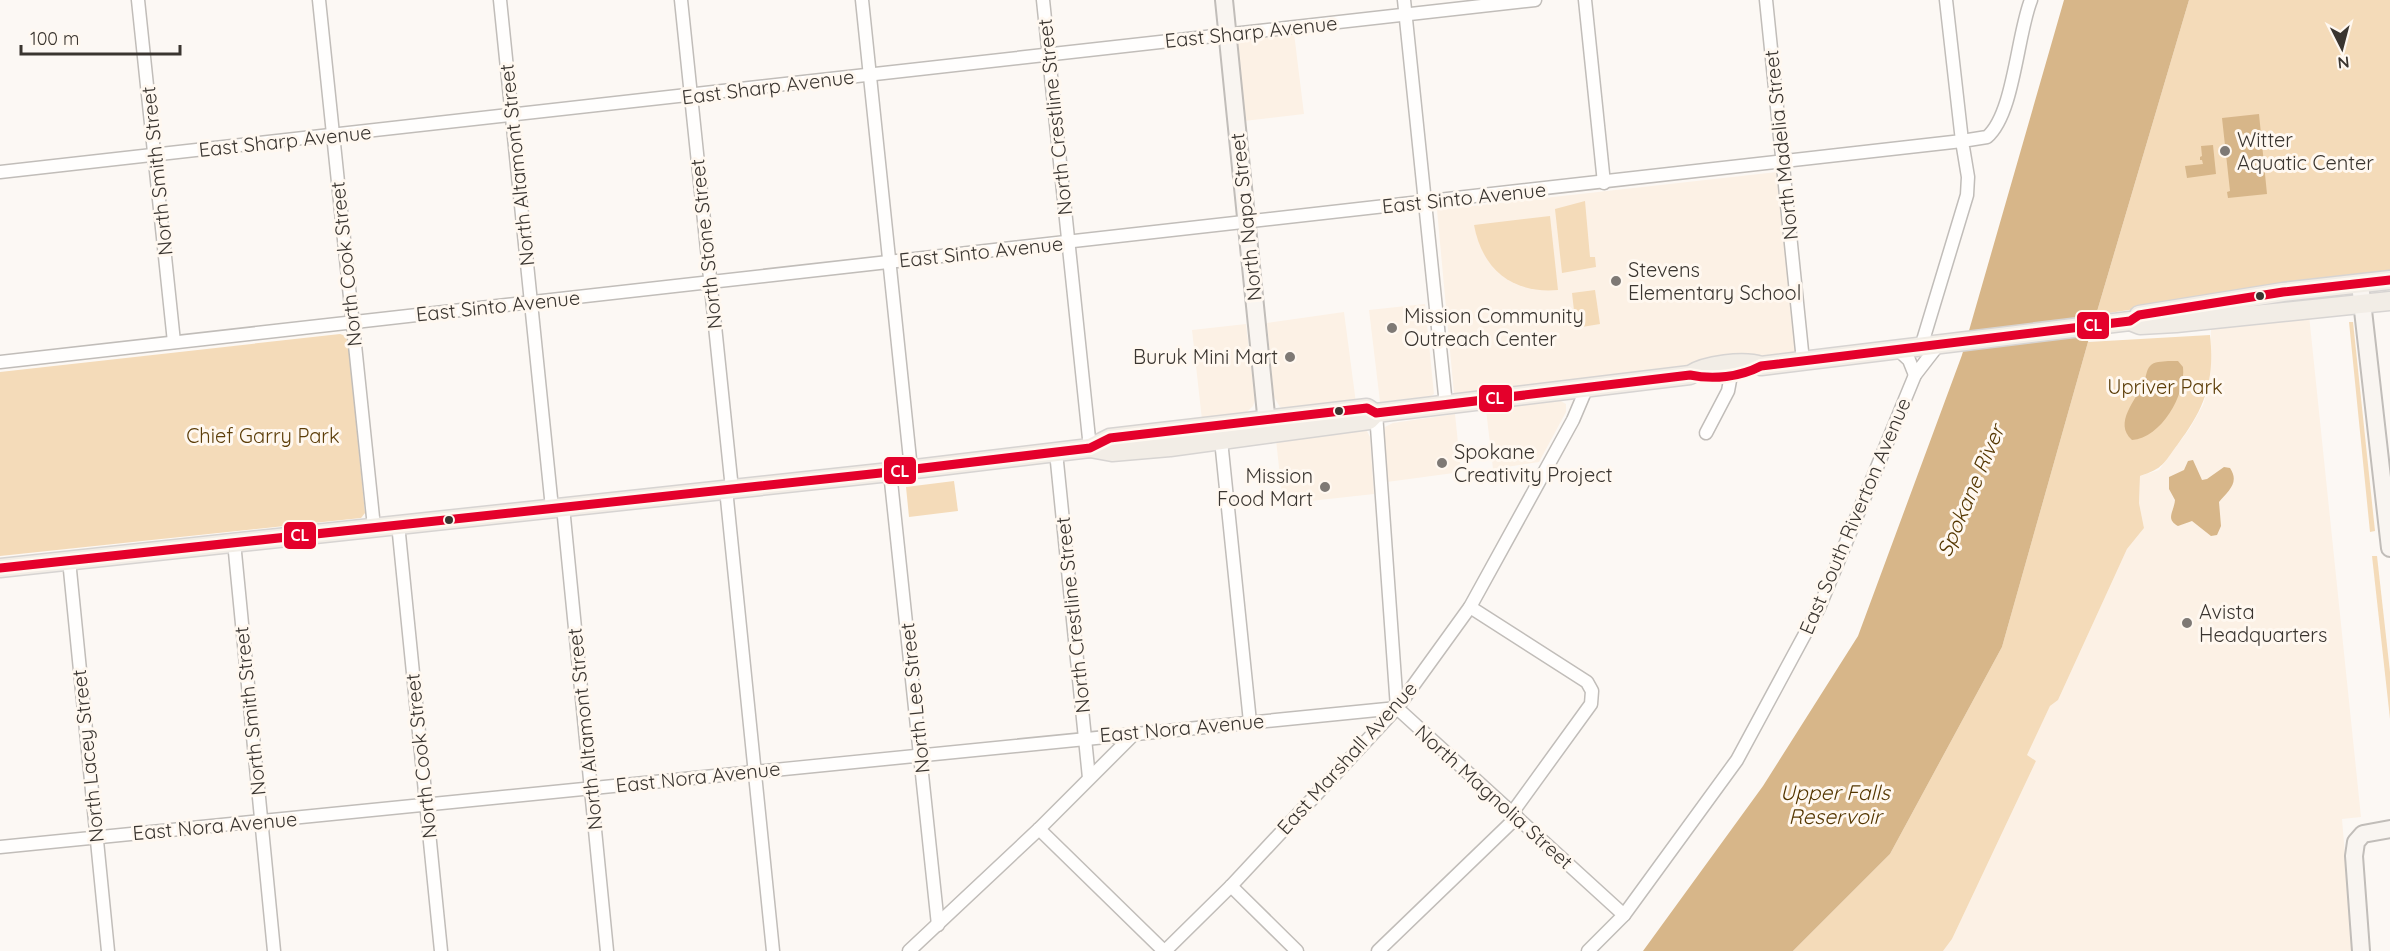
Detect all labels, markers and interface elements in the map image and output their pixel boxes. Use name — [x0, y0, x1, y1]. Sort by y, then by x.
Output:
street label: East Sharp Avenue — [1163, 10, 1339, 53]
street label: North Crestline Street — [1032, 17, 1077, 217]
scale bar — [21, 18, 180, 56]
north arrow — [2312, 18, 2372, 78]
text: 100 m — [30, 27, 79, 50]
street label: North Madelia Street — [1758, 48, 1803, 241]
text: N — [2337, 52, 2350, 73]
street label: North Altamont Street — [493, 63, 540, 267]
street label: East Sharp Avenue — [680, 64, 856, 109]
street label: North Smith Street — [135, 85, 178, 257]
street label: East Sharp Avenue — [197, 119, 373, 162]
place label: Witter Aquatic Center — [2237, 127, 2374, 175]
street label: North Napa Street — [1224, 132, 1267, 302]
marker: Witter Aquatic Center — [2218, 144, 2232, 158]
street label: North Stone Street — [684, 158, 727, 330]
street label: East Sinto Avenue — [1381, 176, 1547, 219]
street label: North Cook Street — [324, 180, 367, 348]
street label: East Sinto Avenue — [898, 230, 1064, 273]
place label: Stevens Elementary School — [1628, 257, 1801, 305]
marker: Stevens Elementary School — [1609, 274, 1623, 288]
street label: East Sinto Avenue — [415, 284, 581, 327]
unlabelled marker — [2254, 290, 2266, 302]
place label: Mission Community Outreach Center — [1404, 303, 1584, 351]
line badge: CL — [2076, 311, 2110, 340]
text: CL — [2083, 315, 2103, 335]
marker: Mission Community Outreach Center — [1385, 321, 1399, 335]
place label: Buruk Mini Mart — [1133, 344, 1278, 369]
marker: Buruk Mini Mart — [1283, 350, 1297, 364]
park label: Upriver Park — [2107, 374, 2223, 399]
line badge: CL — [1478, 384, 1513, 413]
text: CL — [1485, 388, 1505, 408]
street label: East South Riverton Avenue — [1793, 394, 1916, 638]
unlabelled marker — [1333, 405, 1345, 417]
water label: Spokane River — [1931, 418, 2011, 560]
park label: Chief Garry Park — [186, 423, 340, 448]
place label: Spokane Creativity Project — [1454, 439, 1613, 487]
line badge: CL — [883, 456, 917, 485]
marker: Spokane Creativity Project — [1435, 456, 1449, 470]
text: CL — [890, 461, 910, 481]
place label: Mission Food Mart — [1217, 463, 1313, 511]
marker: Mission Food Mart — [1318, 480, 1332, 494]
unlabelled marker — [443, 514, 455, 526]
street label: North Crestline Street — [1050, 515, 1095, 715]
line badge: CL — [283, 521, 317, 550]
text: CL — [290, 525, 310, 545]
place label: Avista Headquarters — [2199, 599, 2327, 647]
marker: Avista Headquarters — [2180, 616, 2194, 630]
street label: North Lee Street — [894, 621, 935, 775]
street label: North Smith Street — [228, 625, 271, 797]
street label: North Altamont Street — [561, 627, 608, 831]
street label: North Lacey Street — [66, 668, 109, 844]
street label: North Cook Street — [399, 672, 442, 840]
street label: East Marshall Avenue — [1271, 676, 1422, 839]
street label: East Nora Avenue — [1099, 708, 1265, 747]
street label: North Magnolia Street — [1410, 719, 1579, 874]
street label: East Nora Avenue — [614, 755, 781, 798]
water label: Upper Falls Reservoir — [1780, 779, 1891, 829]
street label: East Nora Avenue — [132, 806, 298, 845]

